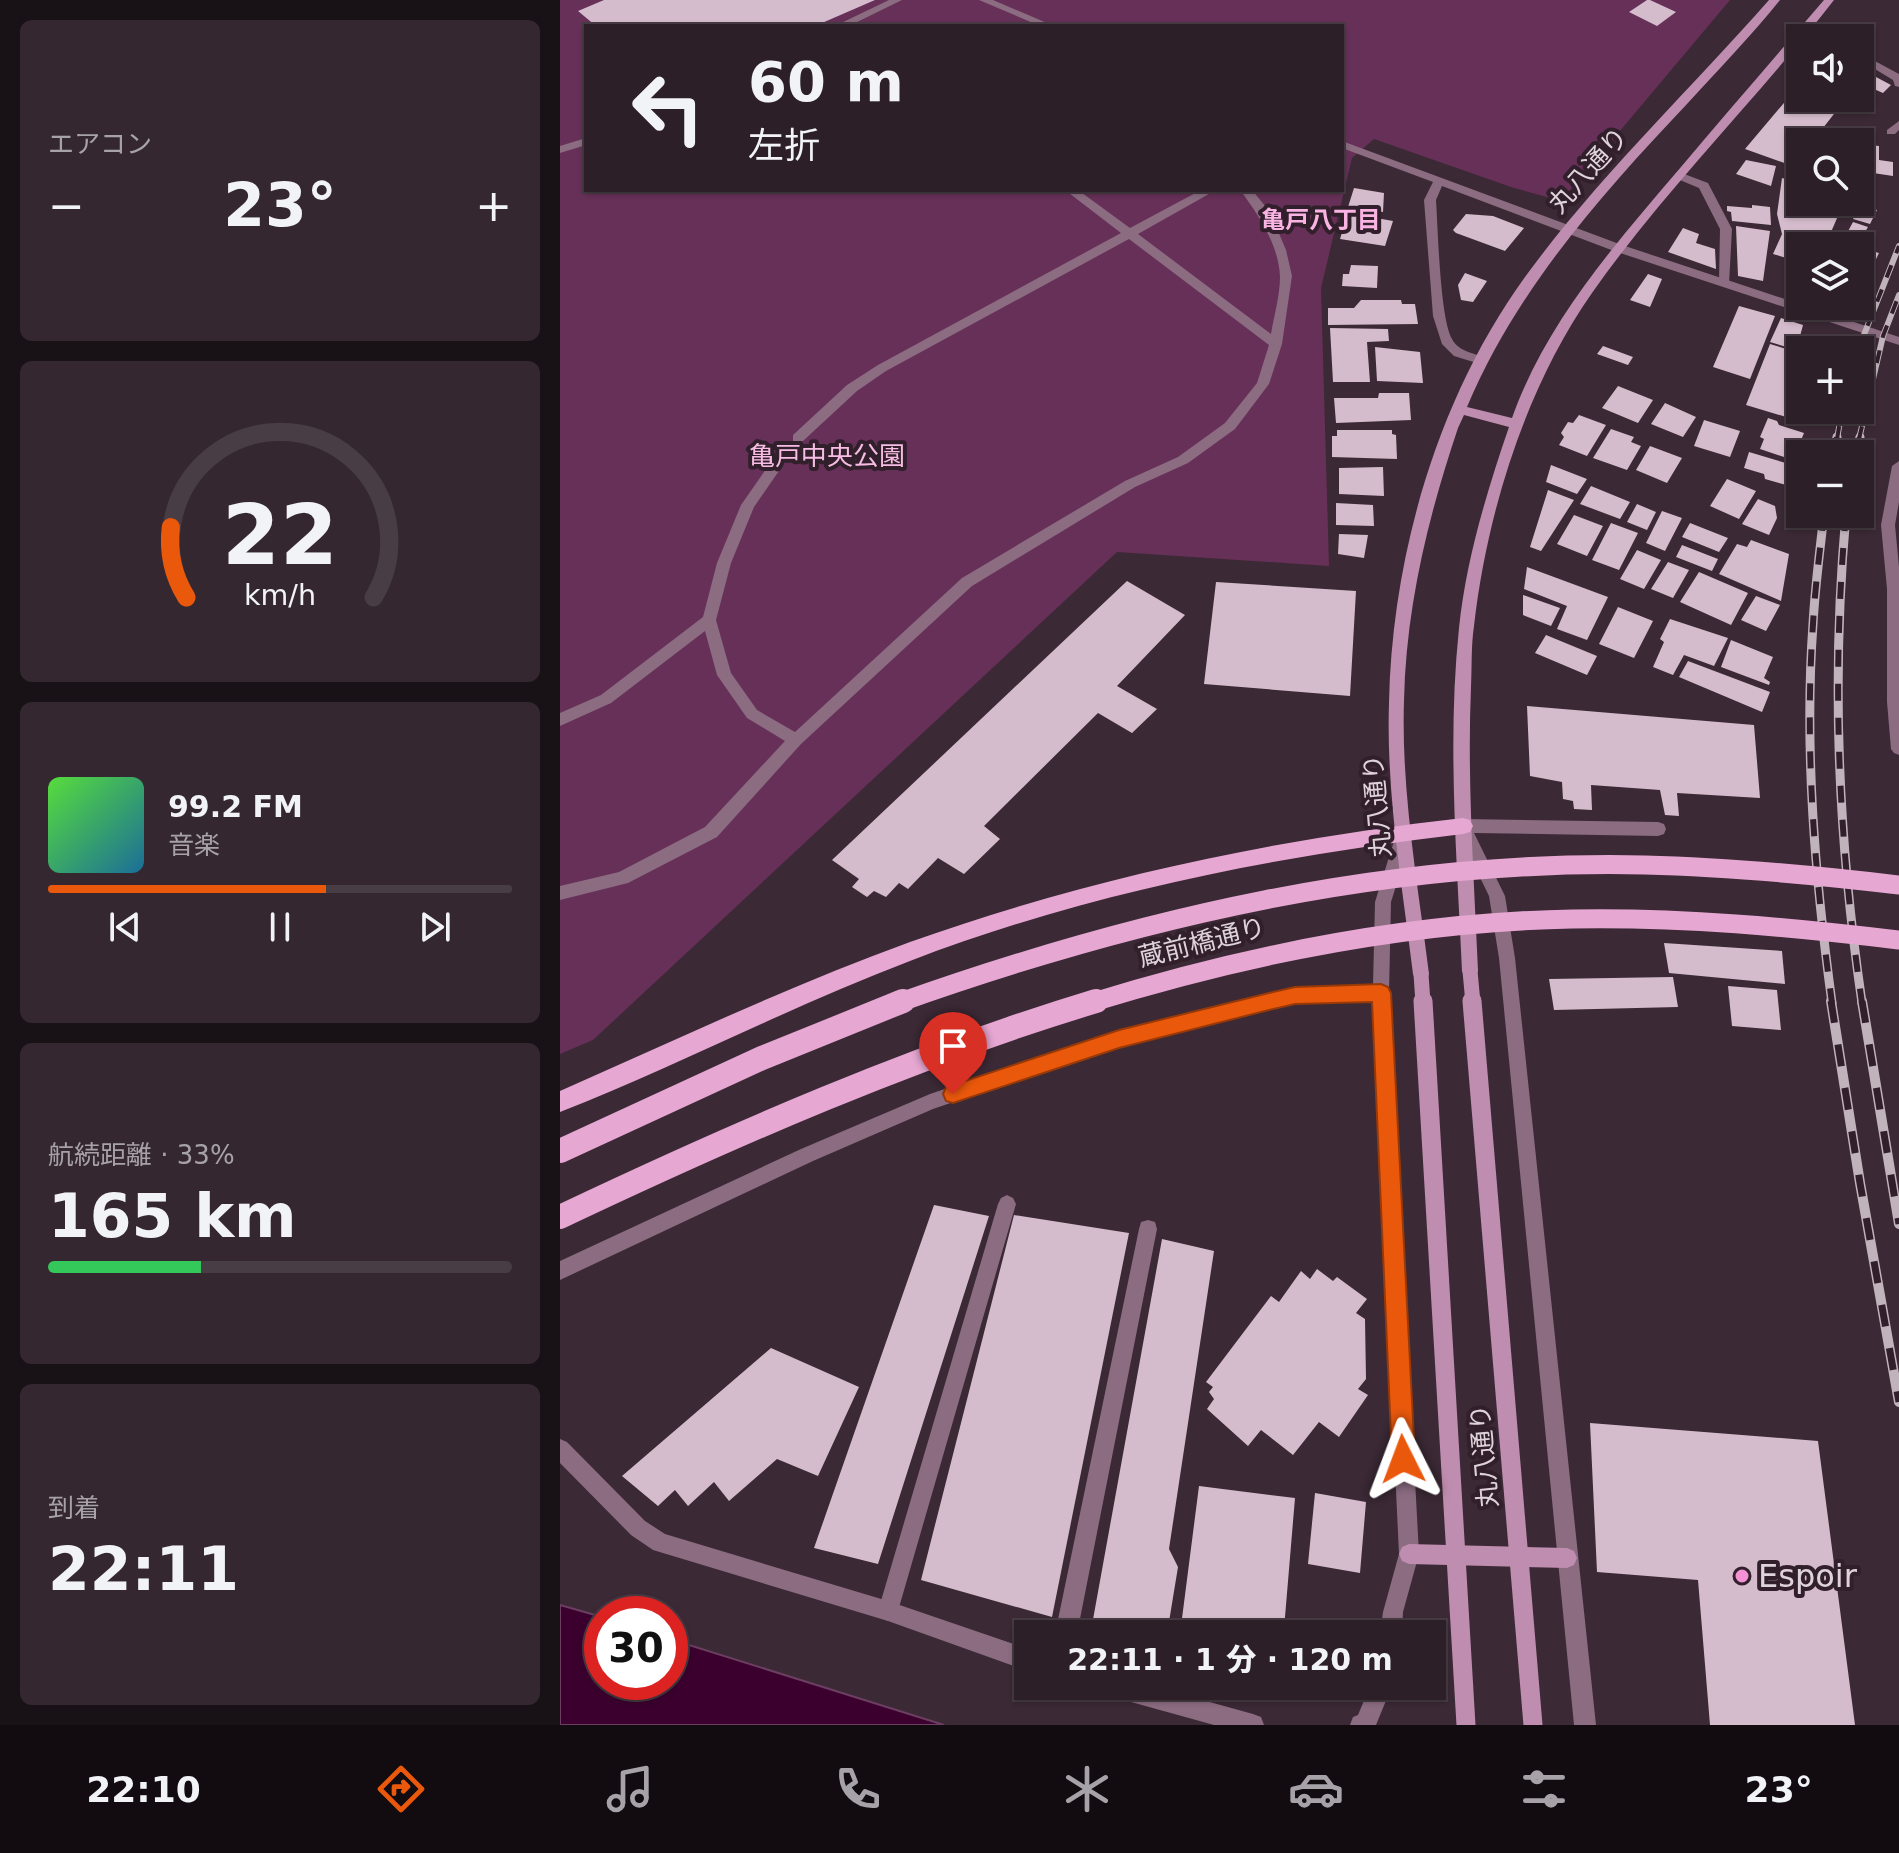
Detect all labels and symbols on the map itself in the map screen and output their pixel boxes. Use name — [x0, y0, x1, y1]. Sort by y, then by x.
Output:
street label: 丸八通り — [1542, 121, 1634, 219]
district label: 亀戸八丁目 — [1261, 206, 1381, 234]
park label: 亀戸中央公園 — [749, 441, 905, 471]
street label: 丸八通り — [1358, 753, 1396, 859]
street label: 蔵前橋通り — [1135, 912, 1269, 972]
pin — [919, 1012, 987, 1094]
street label: 丸八通り — [1465, 1403, 1503, 1509]
position arrow — [1361, 1417, 1445, 1501]
place label: Espoir — [1758, 1557, 1858, 1595]
marker: Espoir — [1733, 1567, 1751, 1585]
speed limit sign: 30 — [584, 1596, 688, 1700]

